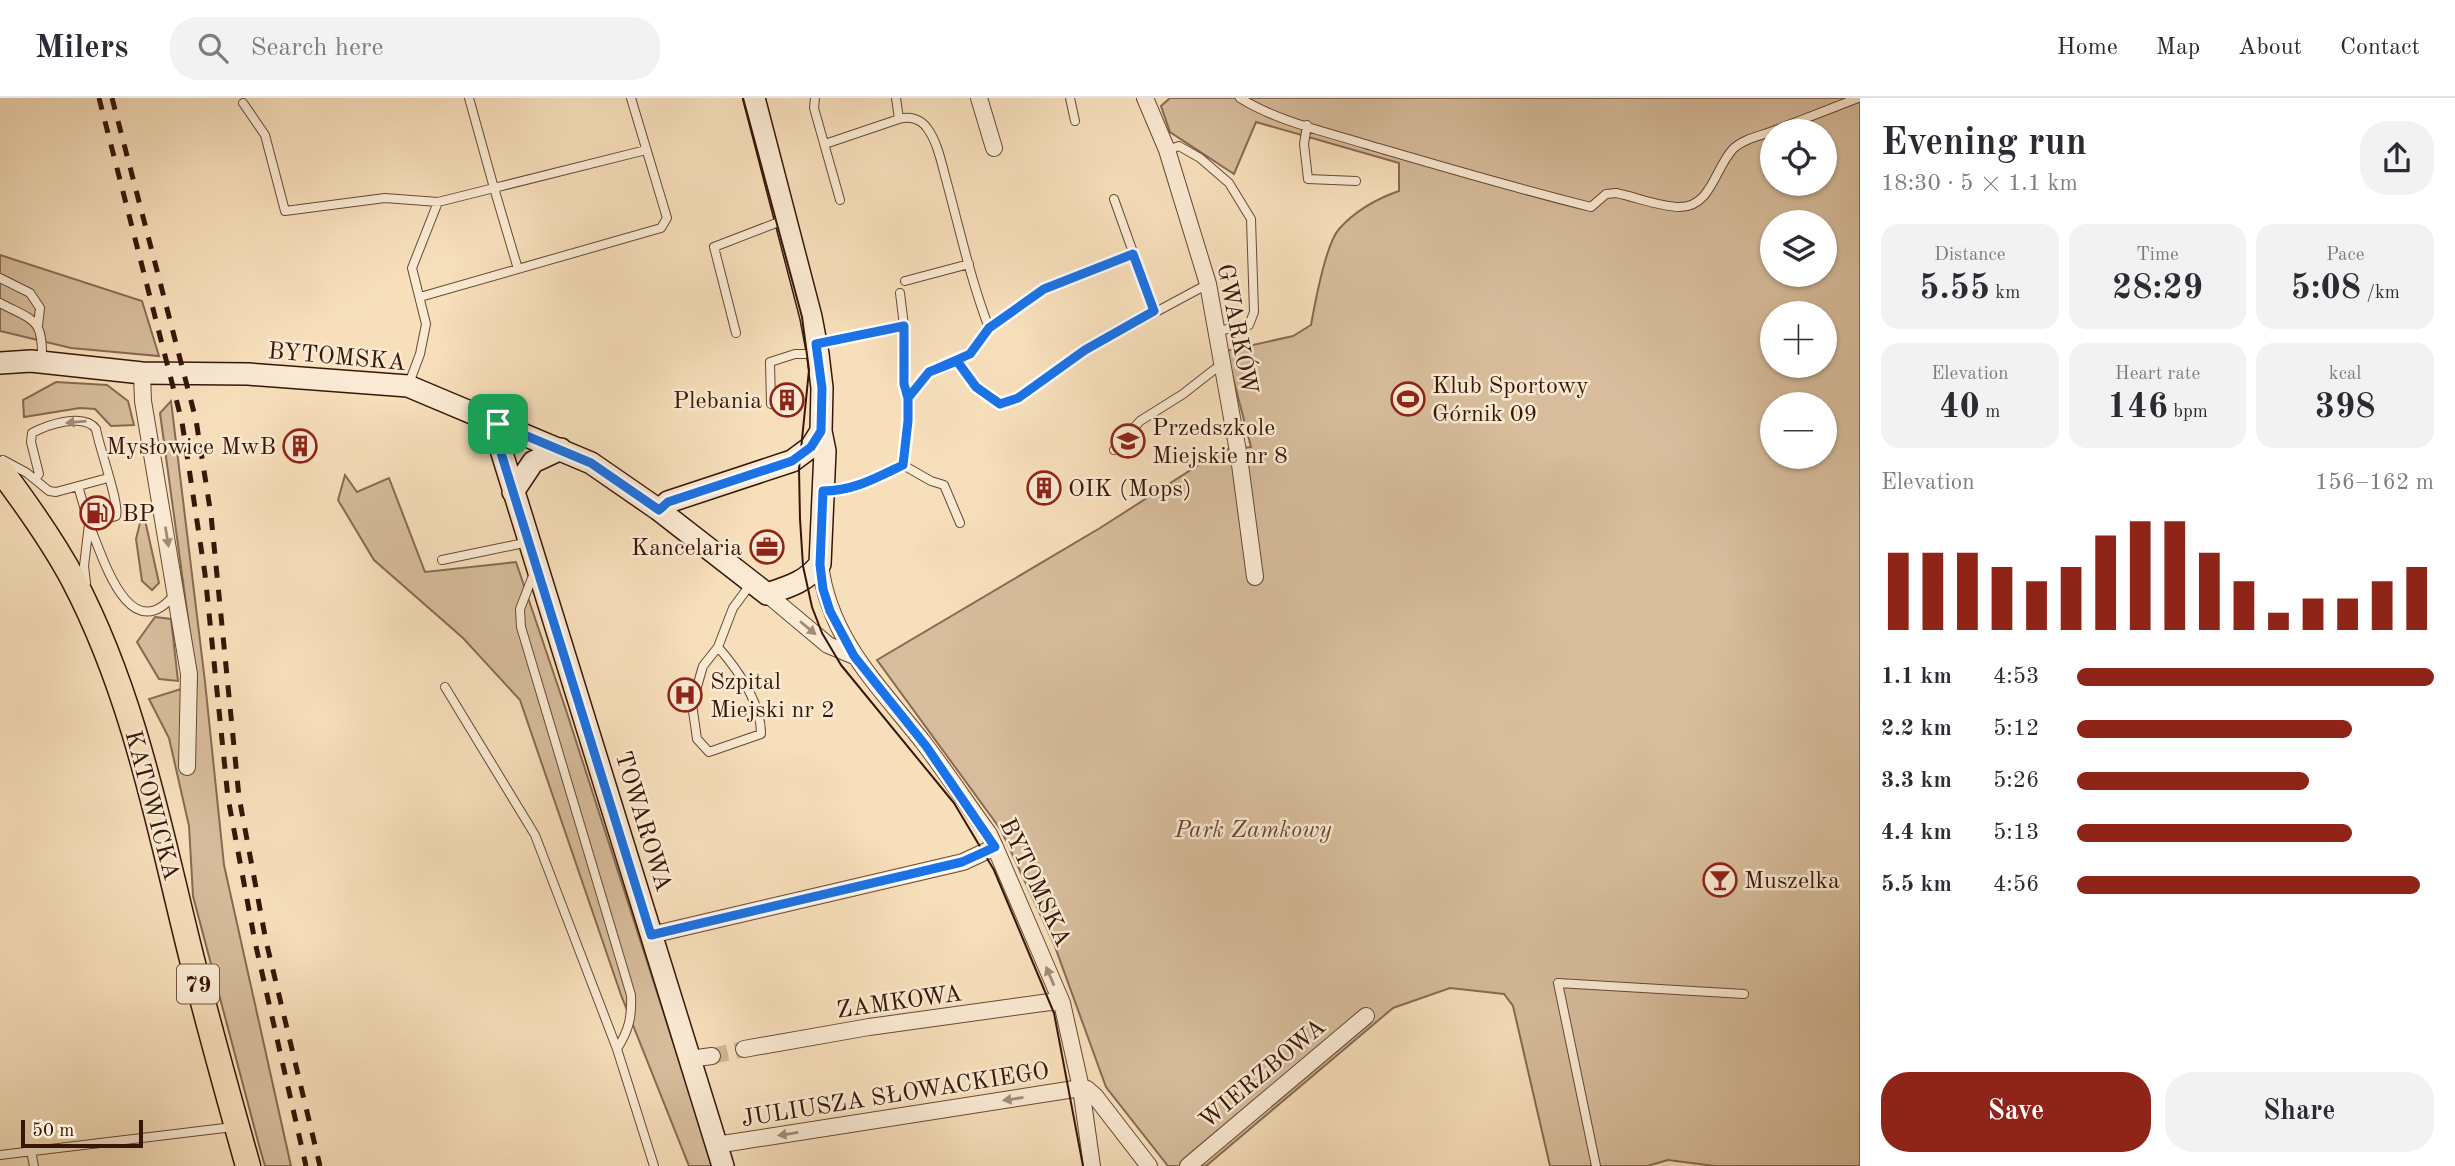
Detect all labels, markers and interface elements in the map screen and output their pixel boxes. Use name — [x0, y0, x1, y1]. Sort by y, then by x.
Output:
search box — [170, 17, 660, 80]
icon: search — [194, 29, 232, 67]
text: Milers — [35, 32, 128, 65]
text: Search here — [250, 35, 383, 61]
text: Home — [2057, 36, 2118, 60]
text: Map — [2156, 36, 2200, 60]
text: About — [2238, 36, 2302, 60]
text: Contact — [2340, 36, 2420, 60]
map controls — [1760, 119, 1837, 469]
button: locate — [1760, 119, 1837, 196]
button: share — [2360, 121, 2434, 195]
text: Evening run — [1881, 125, 2087, 163]
text: 18:30 · 5 × 1.1 km — [1881, 172, 2078, 195]
button: layers — [1760, 210, 1837, 287]
text: Distance — [1934, 246, 2006, 265]
text: Time — [2136, 246, 2179, 265]
text: Pace — [2326, 246, 2364, 265]
street label: GWARKÓW — [1212, 261, 1265, 397]
text: 5.55 — [1919, 271, 1990, 306]
text: 28:29 — [2112, 271, 2203, 306]
text: 5:08 — [2290, 271, 2361, 306]
text: km — [1990, 284, 2020, 303]
text: /km — [2361, 284, 2400, 303]
button: + — [1760, 301, 1837, 378]
street label: BYTOMSKA — [267, 340, 407, 376]
text: Elevation — [1931, 365, 2008, 384]
text: Heart rate — [2115, 365, 2200, 384]
text: kcal — [2329, 365, 2362, 384]
place label: Klub Sportowy Górnik 09 — [1432, 375, 1589, 427]
sports icon: Klub Sportowy Górnik 09 — [1389, 380, 1427, 418]
building icon: Plebania — [768, 381, 806, 419]
place label: Plebania — [673, 390, 762, 414]
text: 40 — [1939, 390, 1980, 425]
text: 146 — [2107, 390, 2168, 425]
text: 398 — [2315, 390, 2376, 425]
button: − — [1760, 392, 1837, 469]
pin — [468, 394, 528, 454]
text: m — [1980, 403, 2000, 422]
text: bpm — [2168, 403, 2208, 422]
icon: arrive — [479, 405, 517, 443]
one-way arrow — [65, 417, 87, 428]
place label: Przedszkole Miejskie nr 8 — [1152, 417, 1288, 469]
school or university icon: Przedszkole Miejskie nr 8 — [1109, 422, 1147, 460]
building icon: Mysłowice MwB — [281, 427, 319, 465]
place label: Mysłowice MwB — [106, 436, 276, 460]
building icon: OIK (Mops) — [1025, 469, 1063, 507]
text: Elevation — [1881, 471, 1975, 494]
text: 156–162 m — [2315, 471, 2434, 494]
place label: OIK (Mops) — [1068, 478, 1192, 502]
fuel station icon: BP — [78, 494, 116, 532]
place label: BP — [122, 503, 155, 527]
one-way arrow — [162, 527, 173, 549]
office icon: Kancelaria — [748, 528, 786, 566]
place label: Kancelaria — [631, 537, 742, 561]
one-way arrow — [800, 620, 817, 635]
text: 1.1 km — [1881, 665, 1952, 688]
text: 4:53 — [1993, 665, 2039, 688]
place label: Szpital Miejski nr 2 — [710, 671, 835, 723]
hospital icon: Szpital Miejski nr 2 — [666, 676, 704, 714]
text: 2.2 km — [1881, 717, 1952, 740]
text: 5:12 — [1993, 717, 2039, 740]
street label: KATOWICKA — [120, 728, 183, 883]
street label: TOWAROWA — [609, 749, 675, 894]
text: 3.3 km — [1881, 769, 1952, 792]
text: 5:26 — [1993, 769, 2039, 792]
street label: BYTOMSKA — [994, 815, 1074, 951]
park label: Park Zamkowy — [1173, 819, 1332, 843]
text: 4.4 km — [1881, 821, 1952, 844]
text: 5:13 — [1993, 821, 2039, 844]
bar icon: Muszelka — [1701, 861, 1739, 899]
place label: Muszelka — [1744, 870, 1840, 894]
text: 5.5 km — [1881, 873, 1952, 896]
text: 4:56 — [1993, 873, 2039, 896]
road number: 79 — [177, 964, 219, 1004]
one-way arrow — [1044, 965, 1055, 986]
street label: ZAMKOWA — [835, 982, 964, 1024]
street label: WIERZBOWA — [1196, 1015, 1331, 1134]
street label: JULIUSZA SŁOWACKIEGO — [740, 1060, 1051, 1132]
button: Save — [1881, 1072, 2151, 1152]
button: Share — [2165, 1072, 2434, 1152]
one-way arrow — [1002, 1094, 1024, 1105]
scale bar — [21, 1117, 144, 1149]
text: 50 m — [32, 1122, 74, 1141]
one-way arrow — [777, 1129, 799, 1140]

